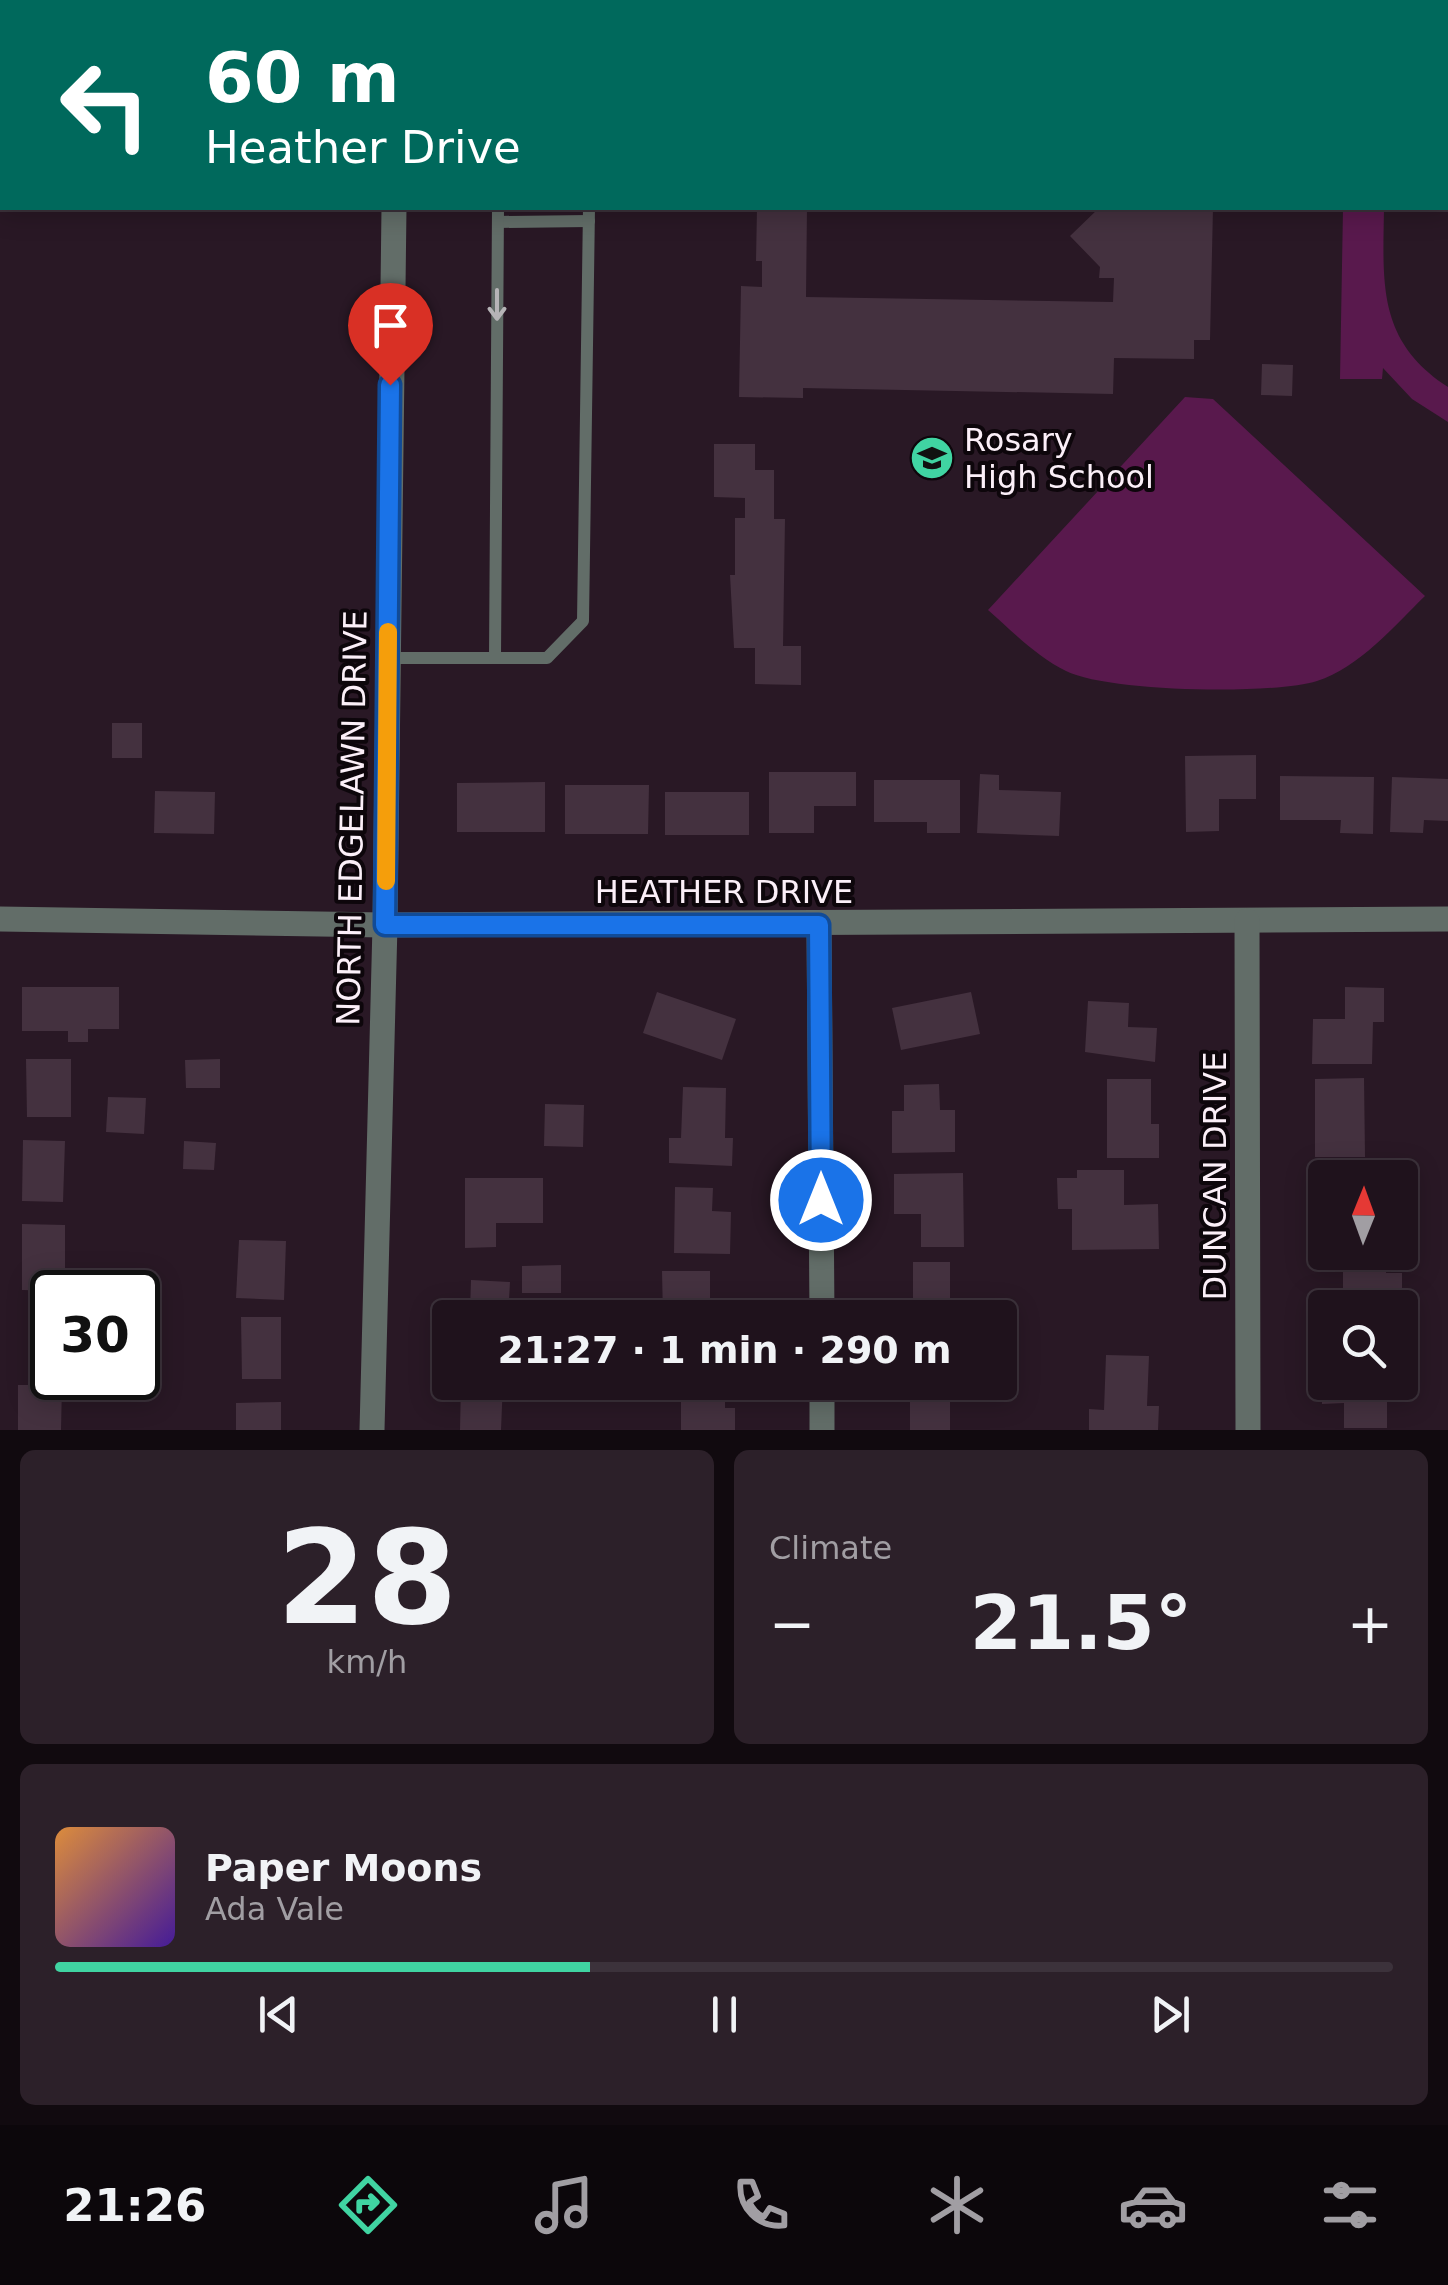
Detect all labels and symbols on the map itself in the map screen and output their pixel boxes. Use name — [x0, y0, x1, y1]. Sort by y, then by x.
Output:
pin — [348, 283, 433, 386]
one-way arrow — [488, 288, 506, 320]
place label: Rosary High School — [964, 421, 1154, 496]
school or university icon: Rosary High School — [909, 435, 955, 481]
street label: NORTH EDGELAWN DRIVE — [329, 610, 375, 1026]
street label: HEATHER DRIVE — [595, 873, 853, 911]
street label: DUNCAN DRIVE — [1196, 1052, 1234, 1300]
position arrow — [769, 1148, 873, 1252]
north arrow — [1308, 1160, 1418, 1270]
speed limit sign: 30 — [30, 1270, 160, 1400]

